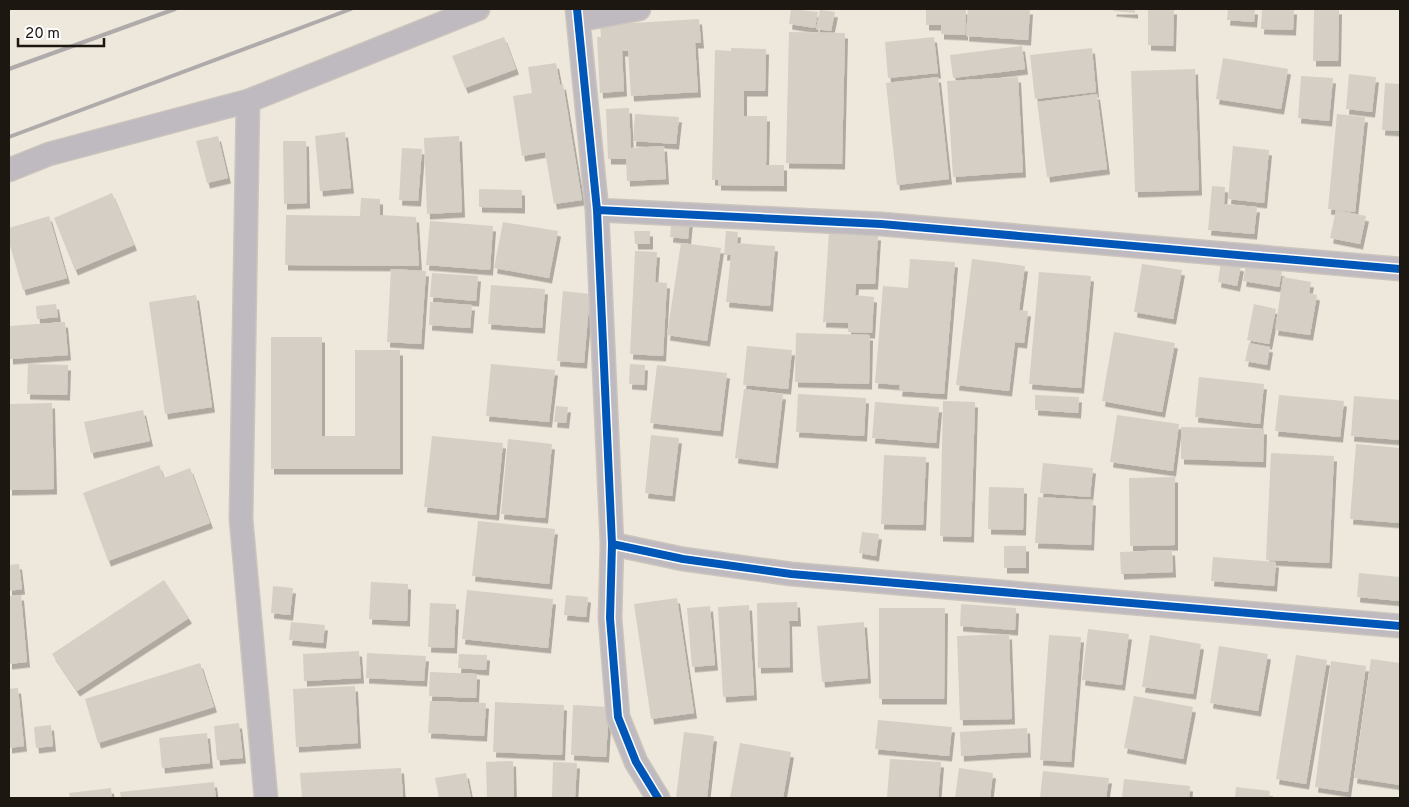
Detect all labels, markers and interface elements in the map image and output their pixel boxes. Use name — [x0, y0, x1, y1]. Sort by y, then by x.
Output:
scale bar — [18, 15, 104, 47]
text: 20 m — [25, 25, 60, 44]

